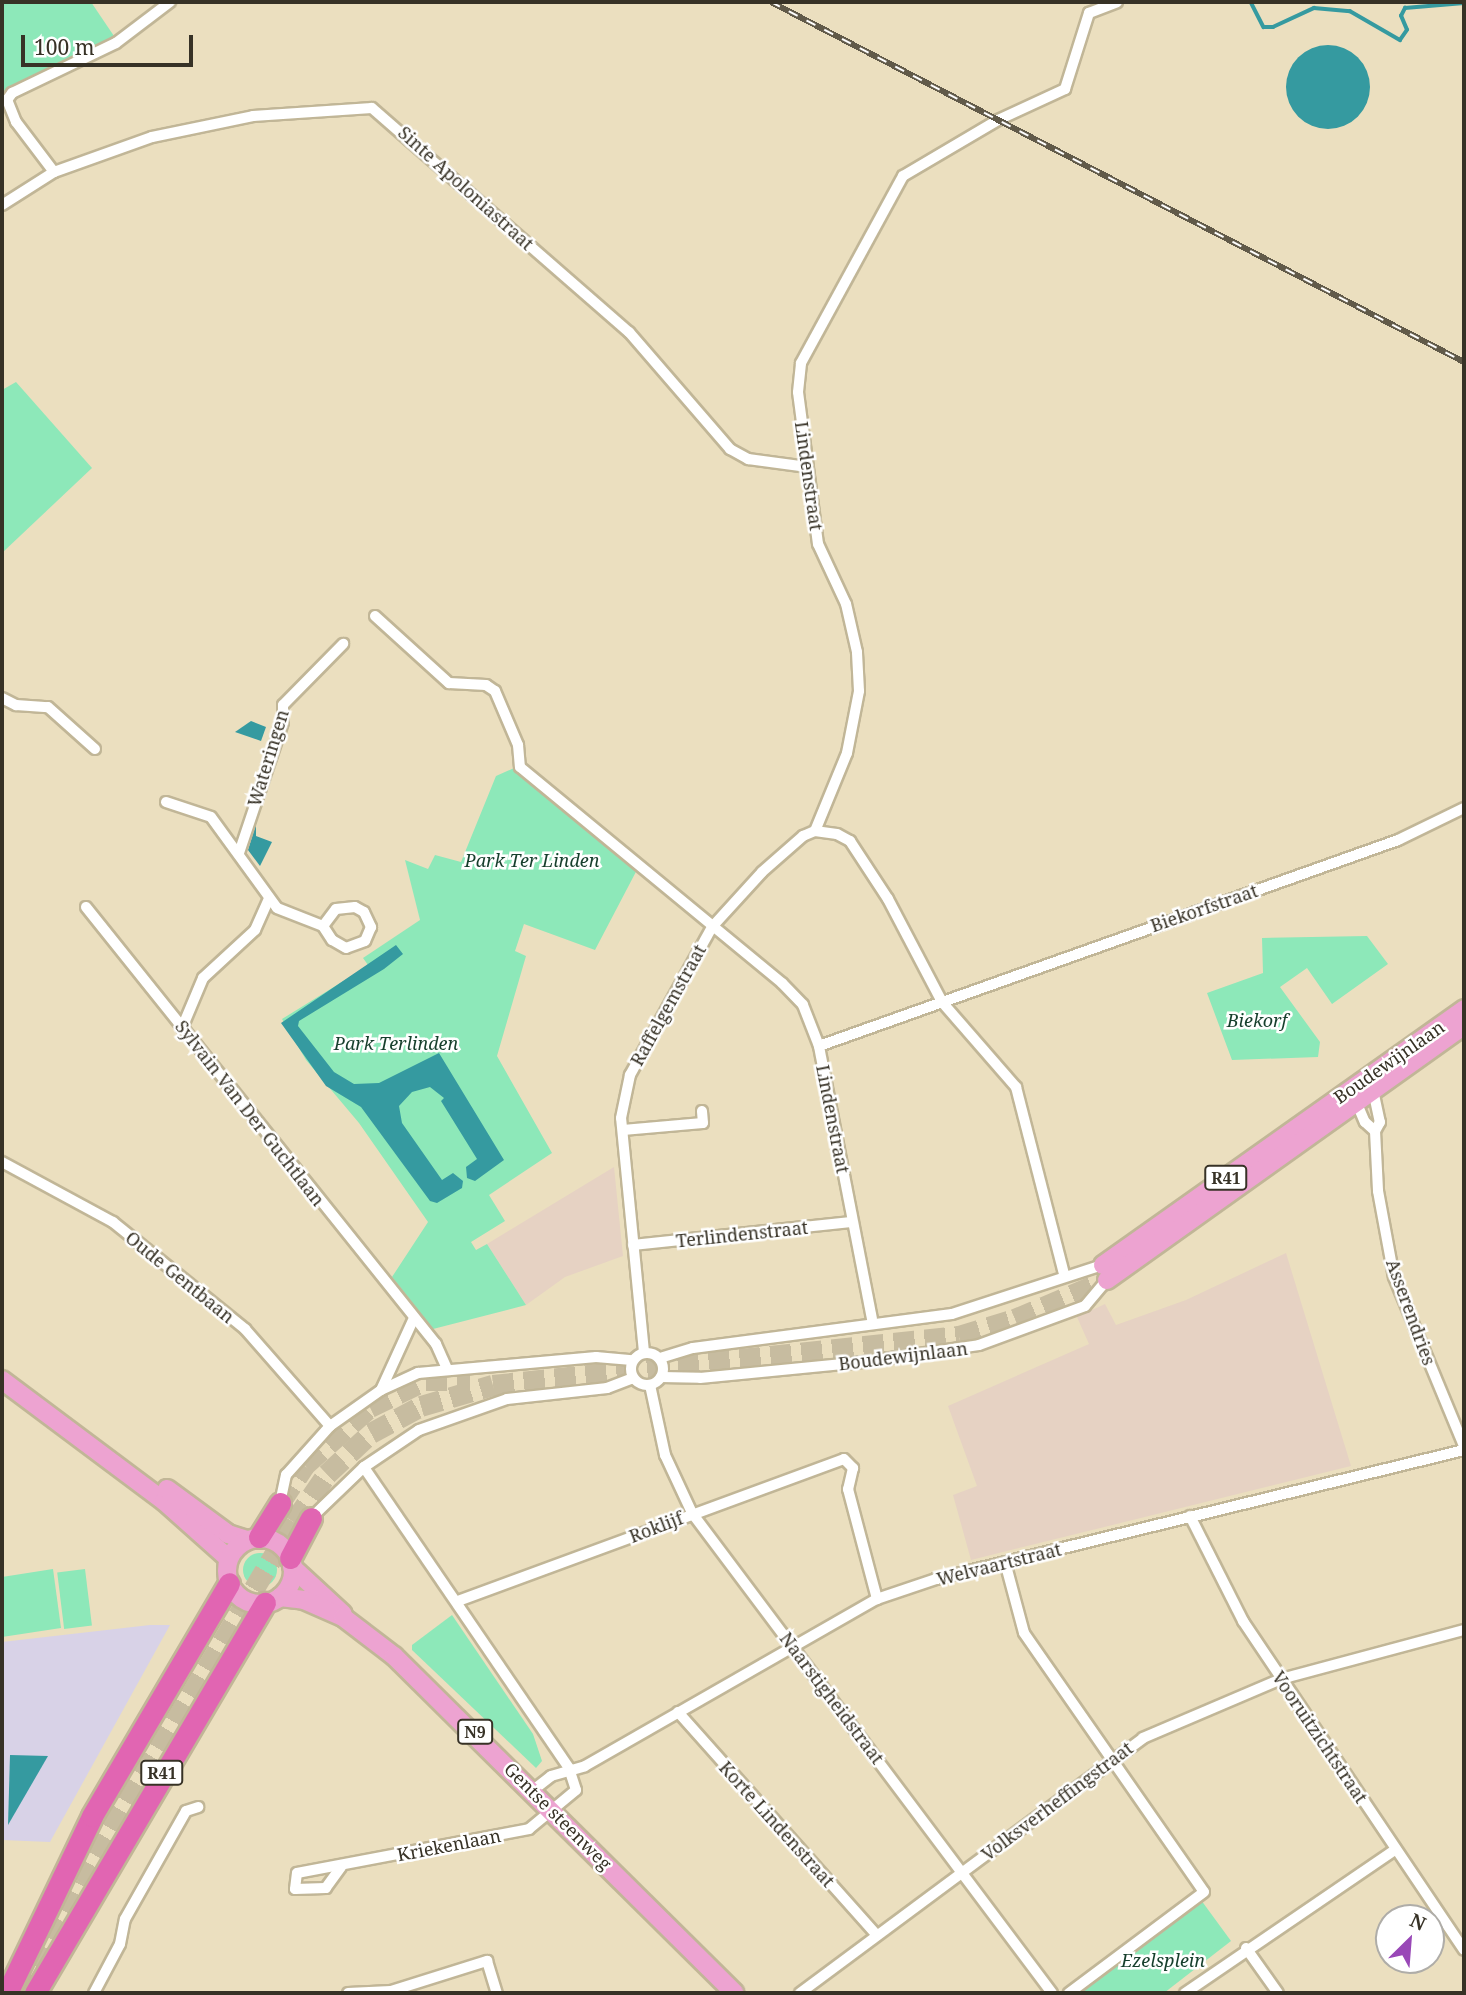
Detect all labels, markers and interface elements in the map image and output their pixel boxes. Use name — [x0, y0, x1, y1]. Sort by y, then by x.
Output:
scale bar — [24, 21, 196, 65]
text: 100 m — [34, 33, 95, 61]
street label: Sinte Apoloniastraat — [394, 122, 538, 254]
street label: Lindenstraat — [791, 420, 827, 532]
street label: Wateringen — [243, 707, 293, 809]
park label: Park Ter Linden — [465, 849, 599, 871]
street label: Biekorfstraat — [1148, 880, 1260, 936]
street label: Raffelgemstraat — [626, 941, 710, 1069]
park label: Biekorf — [1227, 1009, 1287, 1031]
street label: Sylvain Van Der Guchtlaan — [171, 1016, 329, 1210]
street label: Boudewijnlaan — [1330, 1016, 1448, 1108]
park label: Park Terlinden — [334, 1032, 458, 1054]
street label: Lindenstraat — [812, 1063, 854, 1175]
road number: R41 — [1203, 1166, 1249, 1190]
street label: Terlindenstraat — [675, 1216, 809, 1252]
street label: Oude Gentbaan — [121, 1227, 239, 1327]
street label: Asserendries — [1382, 1256, 1440, 1368]
street label: Boudewijnlaan — [837, 1337, 969, 1375]
street label: Roklijf — [626, 1507, 686, 1547]
street label: Welvaartstraat — [934, 1538, 1064, 1590]
street label: Naarstigheidstraat — [775, 1628, 889, 1768]
street label: Vooruitzichtstraat — [1268, 1667, 1372, 1807]
road number: N9 — [456, 1720, 494, 1744]
street label: Volksverheffingstraat — [977, 1737, 1137, 1865]
street label: Korte Lindenstraat — [715, 1757, 839, 1891]
street label: Gentse steenweg — [500, 1758, 616, 1874]
road number: R41 — [139, 1760, 185, 1786]
street label: Kriekenlaan — [395, 1824, 503, 1866]
north arrow — [1375, 1904, 1445, 1974]
text: N — [1406, 1907, 1430, 1937]
park label: Ezelsplein — [1121, 1949, 1205, 1971]

